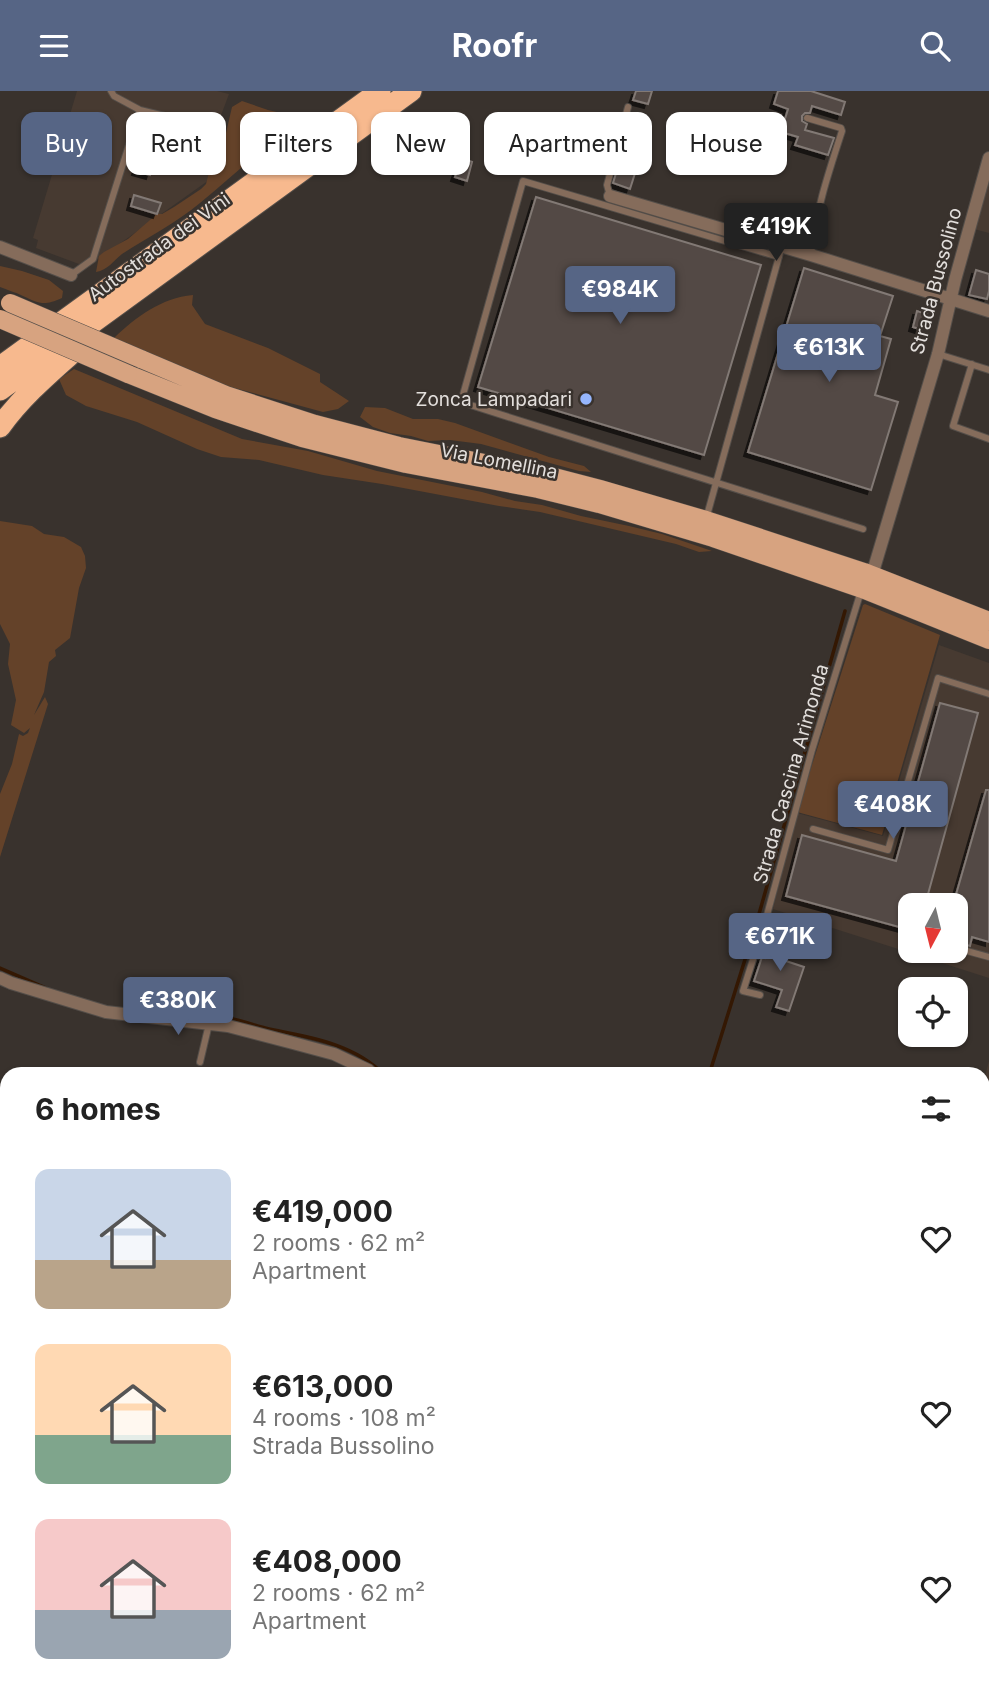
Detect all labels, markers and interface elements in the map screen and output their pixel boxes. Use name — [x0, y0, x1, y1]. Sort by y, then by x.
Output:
text: Roofr — [452, 26, 537, 65]
icon: menu — [35, 27, 73, 65]
icon: search — [916, 27, 954, 65]
chip: Buy — [21, 112, 112, 175]
chip: Rent — [126, 112, 226, 175]
chip: Filters — [240, 112, 357, 175]
chip: New — [371, 112, 470, 175]
chip: Apartment — [484, 112, 652, 175]
chip: House — [666, 112, 787, 175]
street label: Autostrada dei Vini — [84, 188, 234, 306]
pin: €419K — [727, 204, 825, 263]
street label: Strada Bussolino — [905, 205, 967, 357]
text: €419K — [740, 212, 812, 240]
pin: €984K — [571, 267, 669, 326]
text: €984K — [581, 275, 659, 303]
pin: €613K — [780, 324, 878, 384]
text: €613K — [793, 333, 865, 361]
place label: Zonca Lampadari — [415, 388, 572, 411]
marker: Zonca Lampadari — [578, 391, 594, 407]
street label: Via Lomellina — [438, 438, 560, 484]
street label: Strada Cascina Arimonda — [749, 661, 833, 887]
pin: €408K — [844, 781, 942, 841]
text: €408K — [854, 790, 932, 818]
north arrow — [898, 893, 968, 963]
map controls — [898, 893, 968, 1047]
pin: €671K — [731, 913, 829, 973]
text: €671K — [745, 922, 815, 950]
pin: €380K — [129, 977, 227, 1037]
button: locate — [898, 977, 968, 1047]
text: €380K — [139, 986, 217, 1014]
icon: filters — [917, 1090, 955, 1128]
text: 6 homes — [35, 1091, 161, 1127]
text: €419,000 — [252, 1193, 393, 1229]
icon: home — [91, 1197, 175, 1281]
icon: heart — [917, 1220, 955, 1258]
text: 2 rooms · 62 m² — [252, 1229, 425, 1257]
text: Apartment — [252, 1257, 366, 1285]
text: €613,000 — [252, 1368, 394, 1404]
icon: home — [91, 1372, 175, 1456]
icon: heart — [917, 1395, 955, 1433]
text: 4 rooms · 108 m² — [252, 1404, 436, 1432]
text: Strada Bussolino — [252, 1432, 435, 1460]
text: €408,000 — [252, 1543, 402, 1579]
icon: home — [91, 1547, 175, 1631]
icon: heart — [917, 1570, 955, 1608]
text: 2 rooms · 62 m² — [252, 1579, 425, 1607]
text: Apartment — [252, 1607, 366, 1635]

